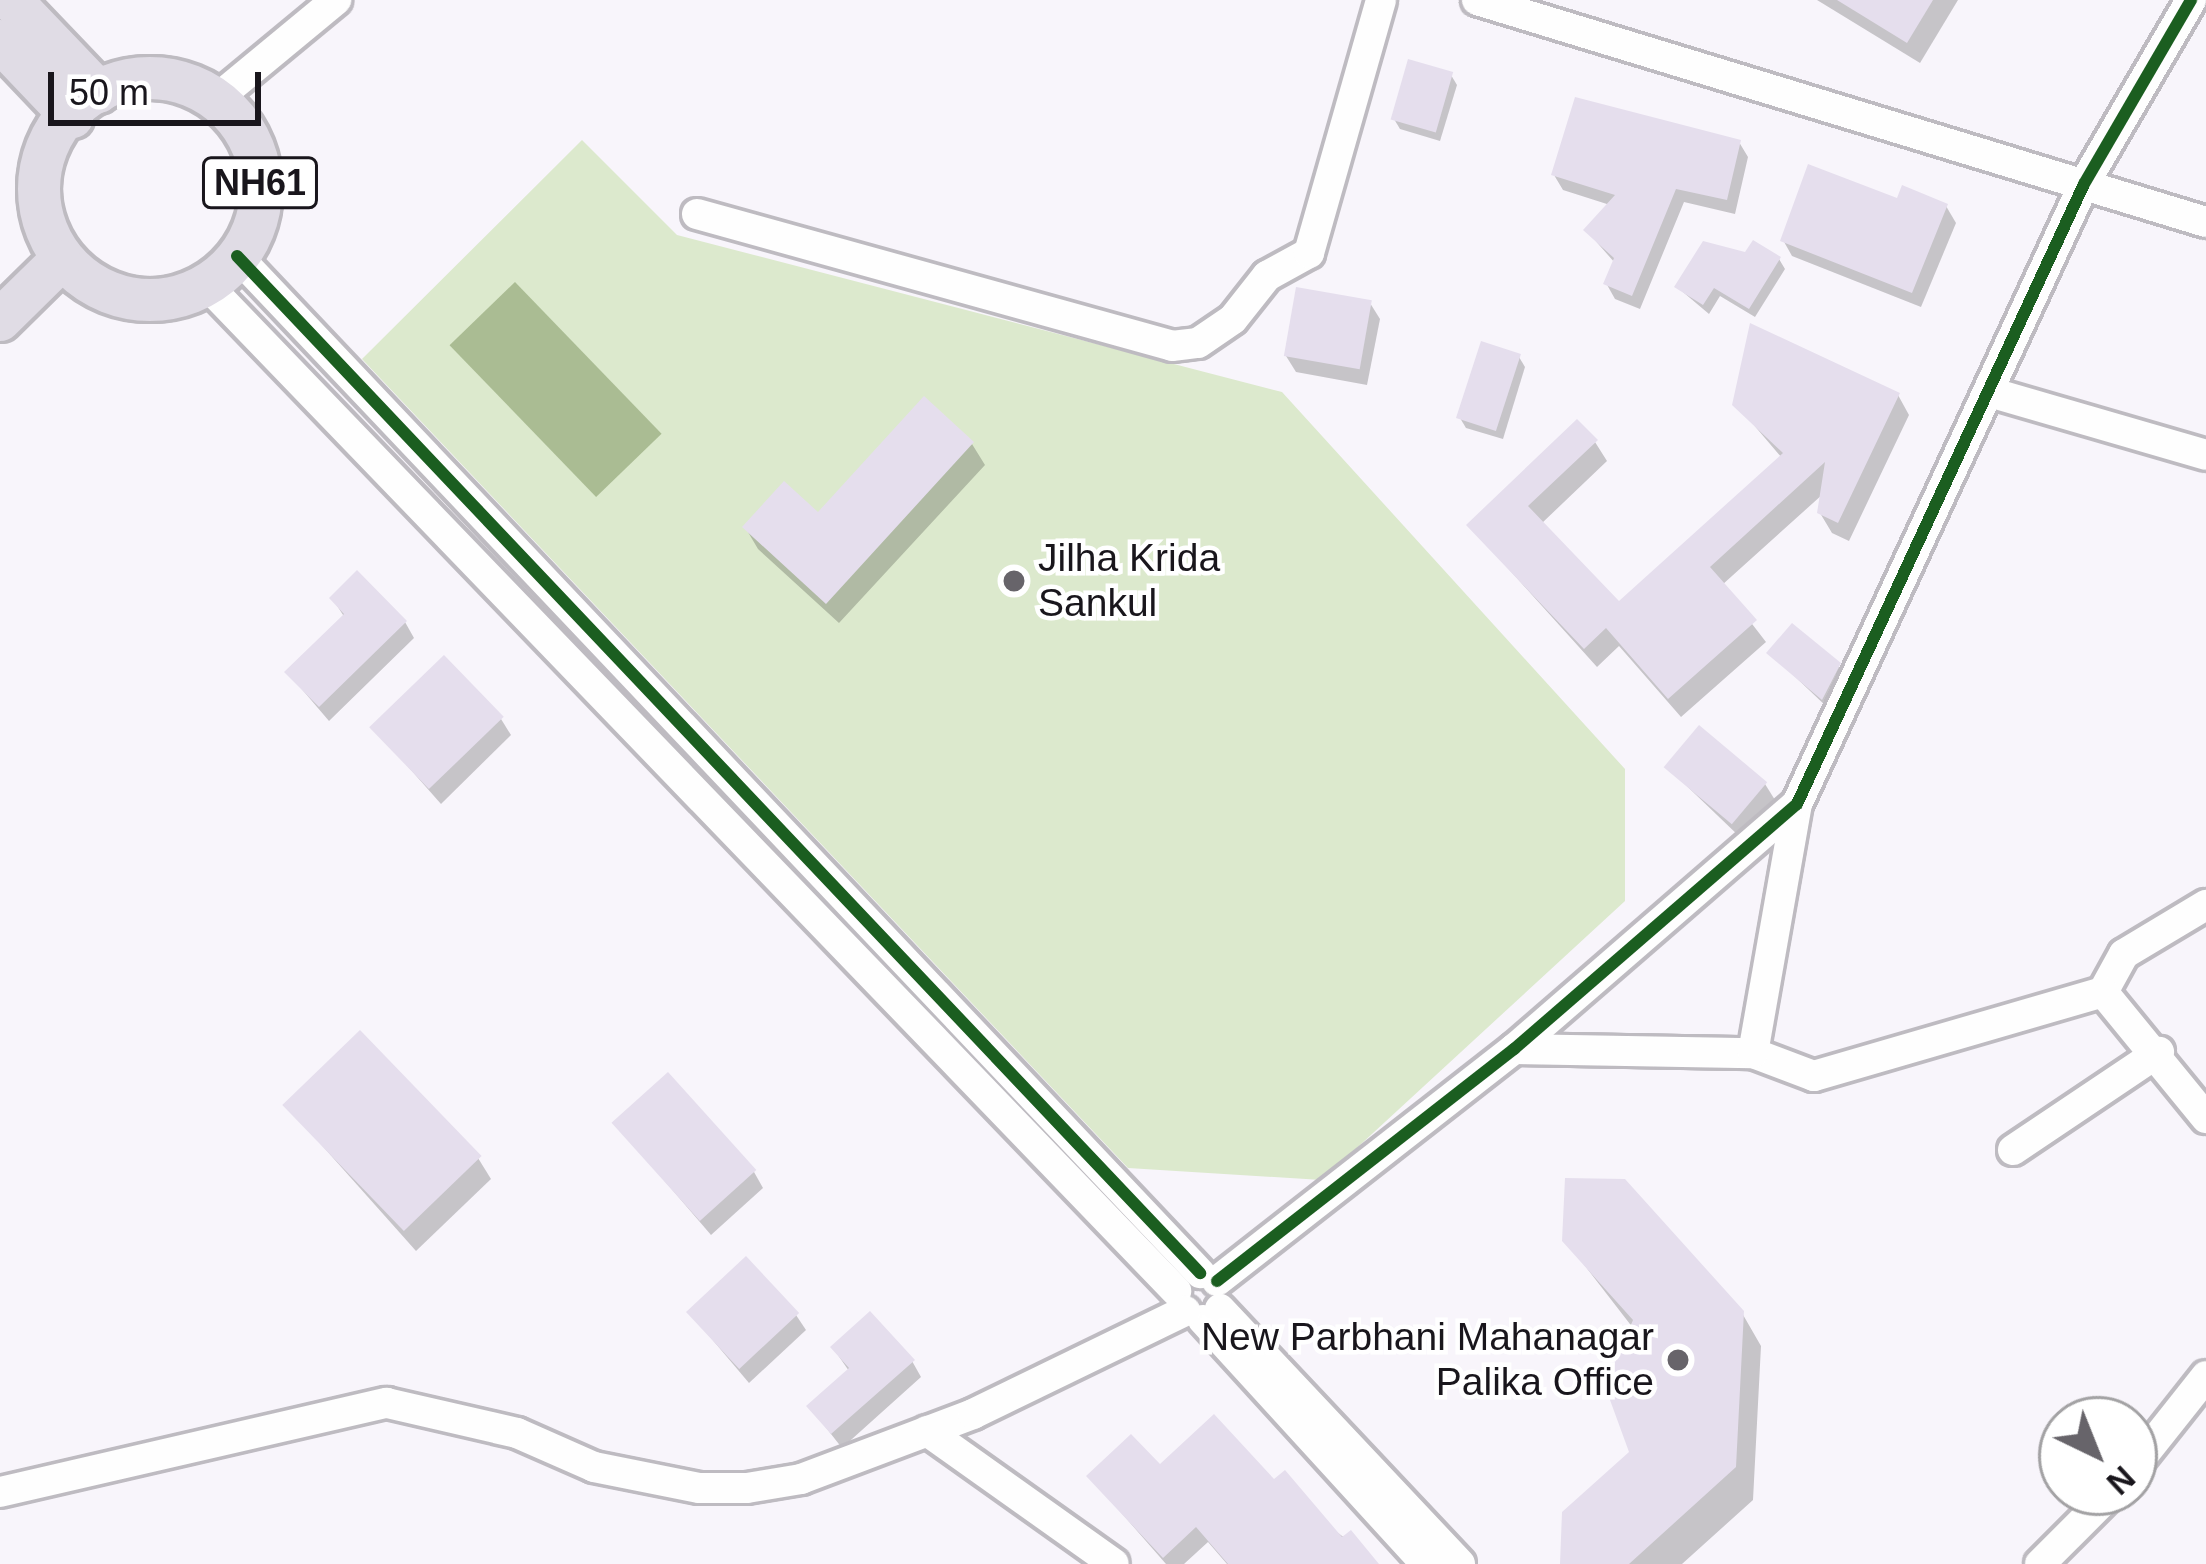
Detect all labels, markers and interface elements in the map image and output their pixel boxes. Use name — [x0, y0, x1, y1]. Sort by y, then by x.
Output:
scale bar — [54, 48, 267, 122]
text: 50 m — [69, 72, 149, 113]
road number: NH61 — [200, 153, 320, 213]
place label: Jilha Krida Sankul — [1038, 536, 1220, 627]
marker: Jilha Krida Sankul — [1001, 568, 1027, 594]
place label: New Parbhani Mahanagar Palika Office — [1201, 1315, 1654, 1406]
marker: New Parbhani Mahanagar Palika Office — [1665, 1347, 1691, 1373]
north arrow — [2038, 1396, 2158, 1516]
text: N — [2100, 1459, 2142, 1502]

